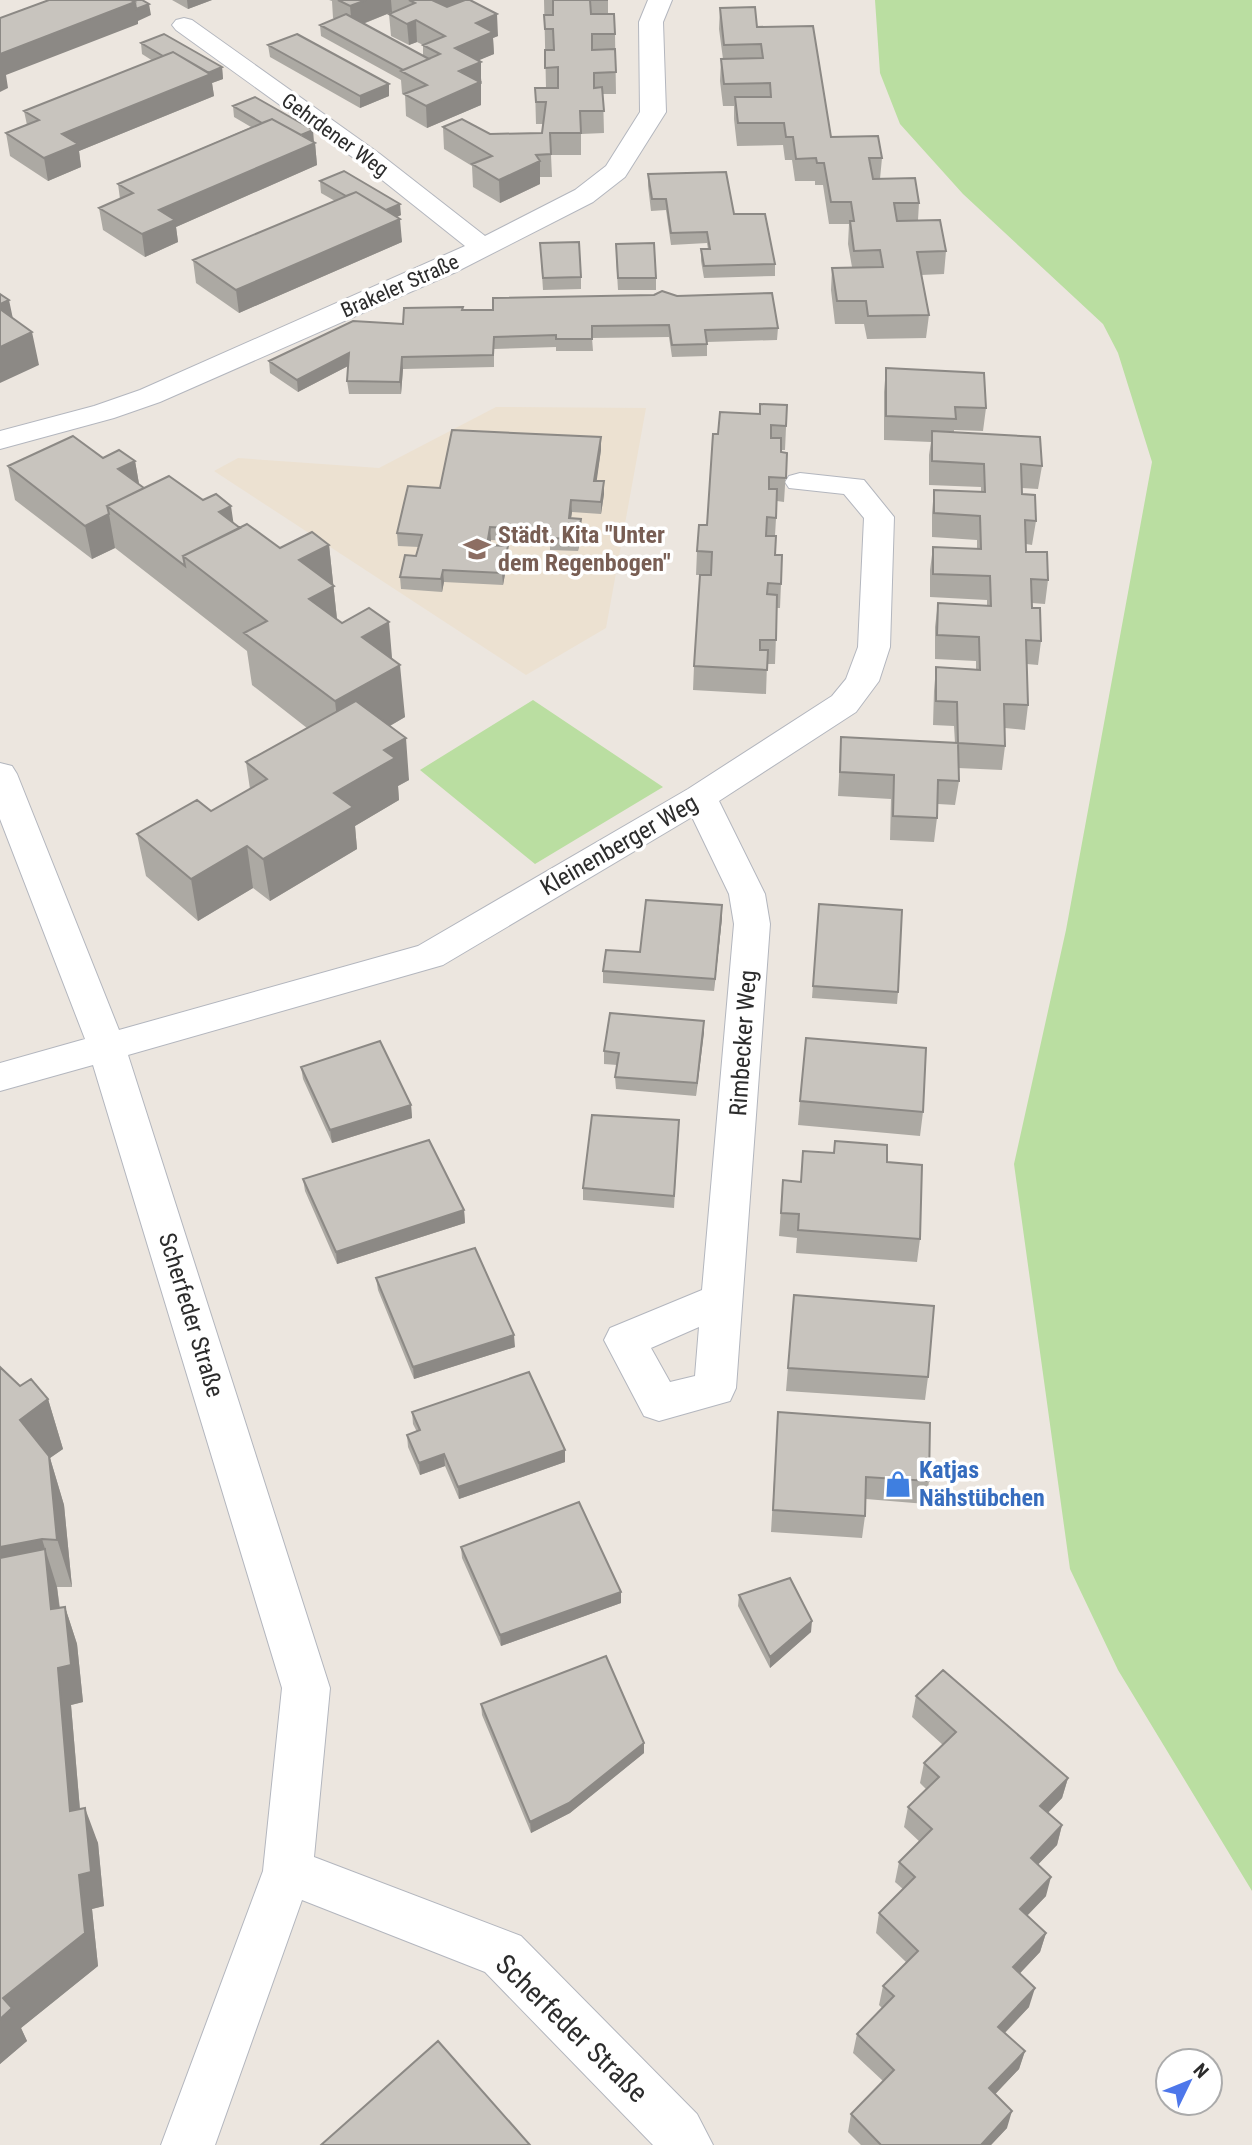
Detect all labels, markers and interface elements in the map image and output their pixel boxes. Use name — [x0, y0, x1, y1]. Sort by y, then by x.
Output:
street label: Gehrdener Weg — [277, 88, 393, 182]
street label: Brakeler Straße — [337, 249, 463, 323]
place label: Städt. Kita "Unter dem Regenbogen" — [498, 521, 671, 577]
school or university icon: Städt. Kita "Unter dem Regenbogen" — [462, 534, 492, 564]
street label: Kleinenberger Weg — [535, 789, 703, 901]
street label: Rimbecker Weg — [724, 969, 762, 1117]
street label: Scherfeder Straße — [153, 1230, 229, 1400]
place label: Katjas Nähstübchen — [919, 1456, 1045, 1512]
shop icon: Katjas Nähstübchen — [883, 1469, 913, 1499]
street label: Scherfeder Straße — [489, 1948, 654, 2109]
north arrow — [1154, 2047, 1224, 2117]
text: N — [1189, 2059, 1213, 2083]

